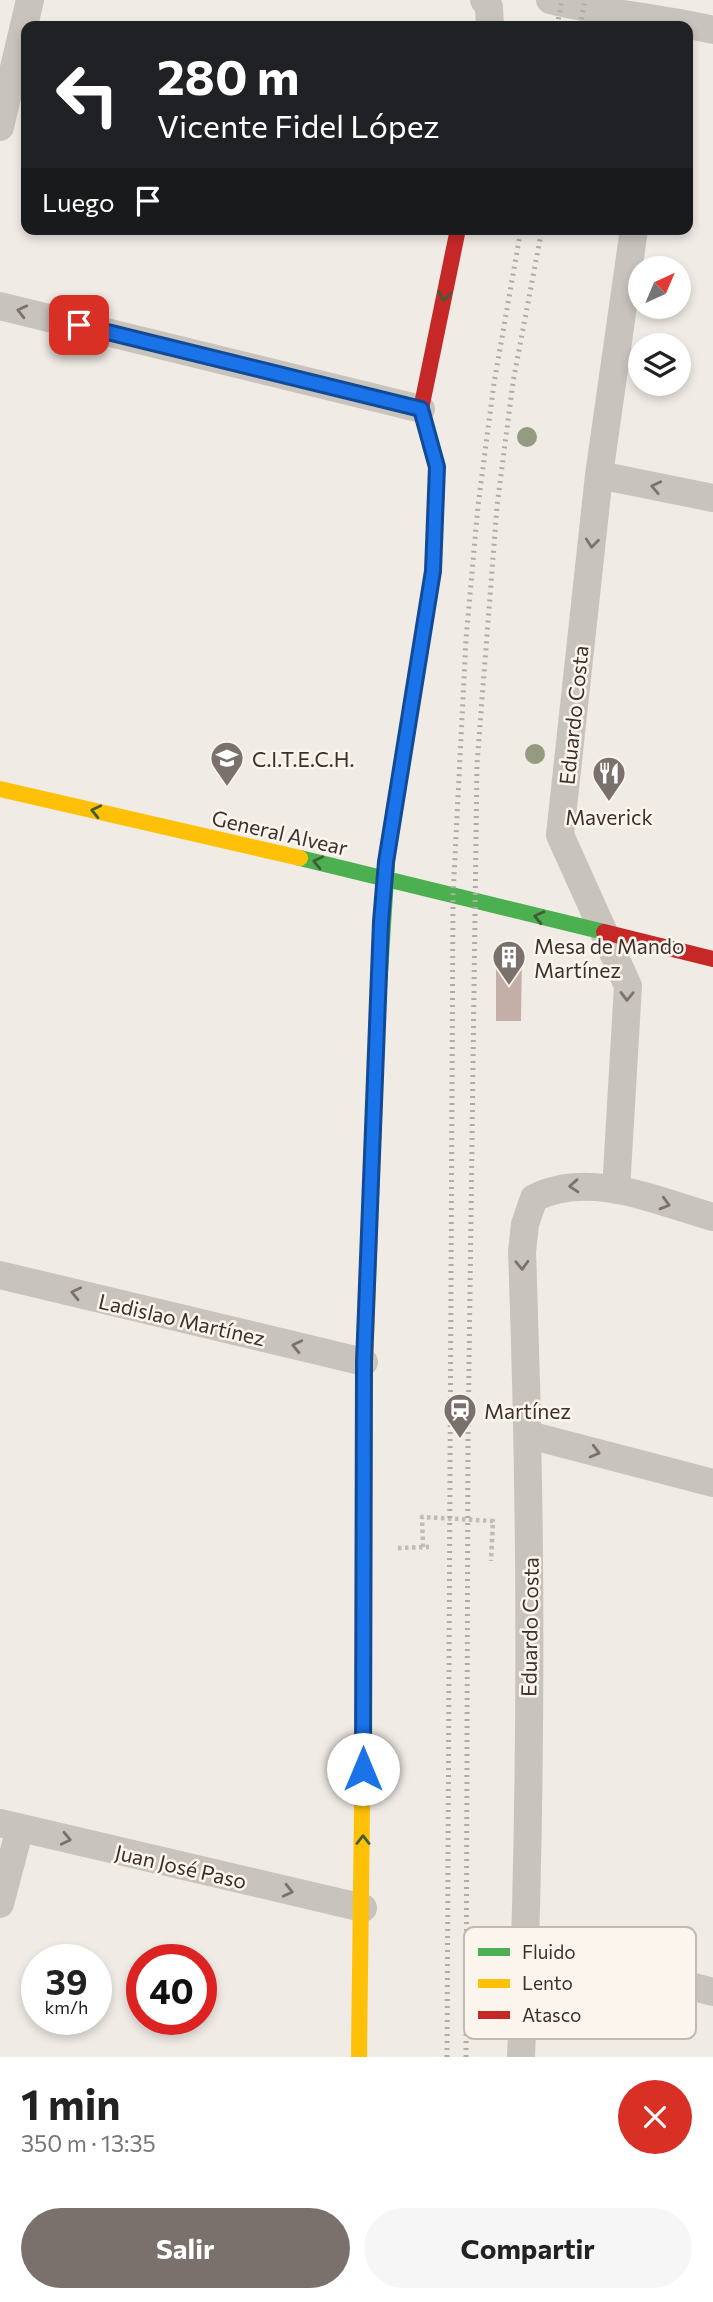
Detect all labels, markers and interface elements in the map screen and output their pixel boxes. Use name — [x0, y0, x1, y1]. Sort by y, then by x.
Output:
text: 280 m — [157, 45, 300, 105]
icon: left — [42, 49, 133, 140]
text: Vicente Fidel López — [157, 105, 439, 145]
icon: arrive — [129, 182, 167, 220]
text: Luego — [42, 186, 115, 217]
north arrow — [628, 256, 691, 318]
map controls — [628, 256, 691, 396]
one-way arrow — [437, 290, 452, 302]
pin — [49, 295, 109, 355]
one-way arrow — [16, 305, 28, 319]
icon: arrive — [60, 306, 98, 344]
button: layers — [628, 333, 691, 396]
one-way arrow — [650, 480, 662, 495]
one-way arrow — [584, 537, 599, 549]
street label: Eduardo Costa — [553, 644, 593, 786]
school or university icon: C.I.T.E.C.H. — [208, 739, 246, 788]
place label: C.I.T.E.C.H. — [252, 746, 354, 771]
restaurant icon: Maverick — [590, 754, 628, 803]
street label: General Alvear — [210, 804, 350, 860]
place label: Maverick — [565, 804, 653, 829]
one-way arrow — [90, 805, 102, 819]
one-way arrow — [312, 855, 324, 870]
one-way arrow — [533, 911, 545, 925]
place label: Mesa de Mando Martínez — [534, 933, 685, 982]
building icon: Mesa de Mando Martínez — [490, 938, 528, 987]
one-way arrow — [619, 991, 634, 1002]
one-way arrow — [568, 1178, 579, 1193]
one-way arrow — [658, 1196, 670, 1210]
one-way arrow — [515, 1260, 530, 1271]
one-way arrow — [70, 1287, 82, 1301]
street label: Ladislao Martínez — [96, 1288, 268, 1350]
one-way arrow — [291, 1340, 303, 1354]
station icon: Martínez — [441, 1391, 479, 1440]
place label: Martínez — [484, 1398, 571, 1423]
one-way arrow — [589, 1444, 601, 1459]
street label: Eduardo Costa — [515, 1557, 543, 1697]
position arrow — [326, 1732, 400, 1806]
one-way arrow — [60, 1831, 72, 1845]
one-way arrow — [355, 1834, 371, 1844]
street label: Juan José Paso — [113, 1839, 249, 1893]
one-way arrow — [282, 1882, 294, 1897]
legend — [464, 1927, 696, 2039]
text: Fluido — [522, 1940, 576, 1963]
speed limit sign: 40 — [126, 1944, 217, 2035]
text: 39 — [46, 1959, 87, 2002]
text: Lento — [522, 1971, 573, 1994]
text: km/h — [45, 1996, 88, 2018]
text: Atasco — [522, 2003, 581, 2026]
text: 1 min — [21, 2077, 121, 2129]
button: close — [618, 2080, 692, 2154]
text: 350 m · 13:35 — [21, 2129, 156, 2157]
button: Salir — [21, 2208, 350, 2288]
button: Compartir — [364, 2208, 692, 2288]

